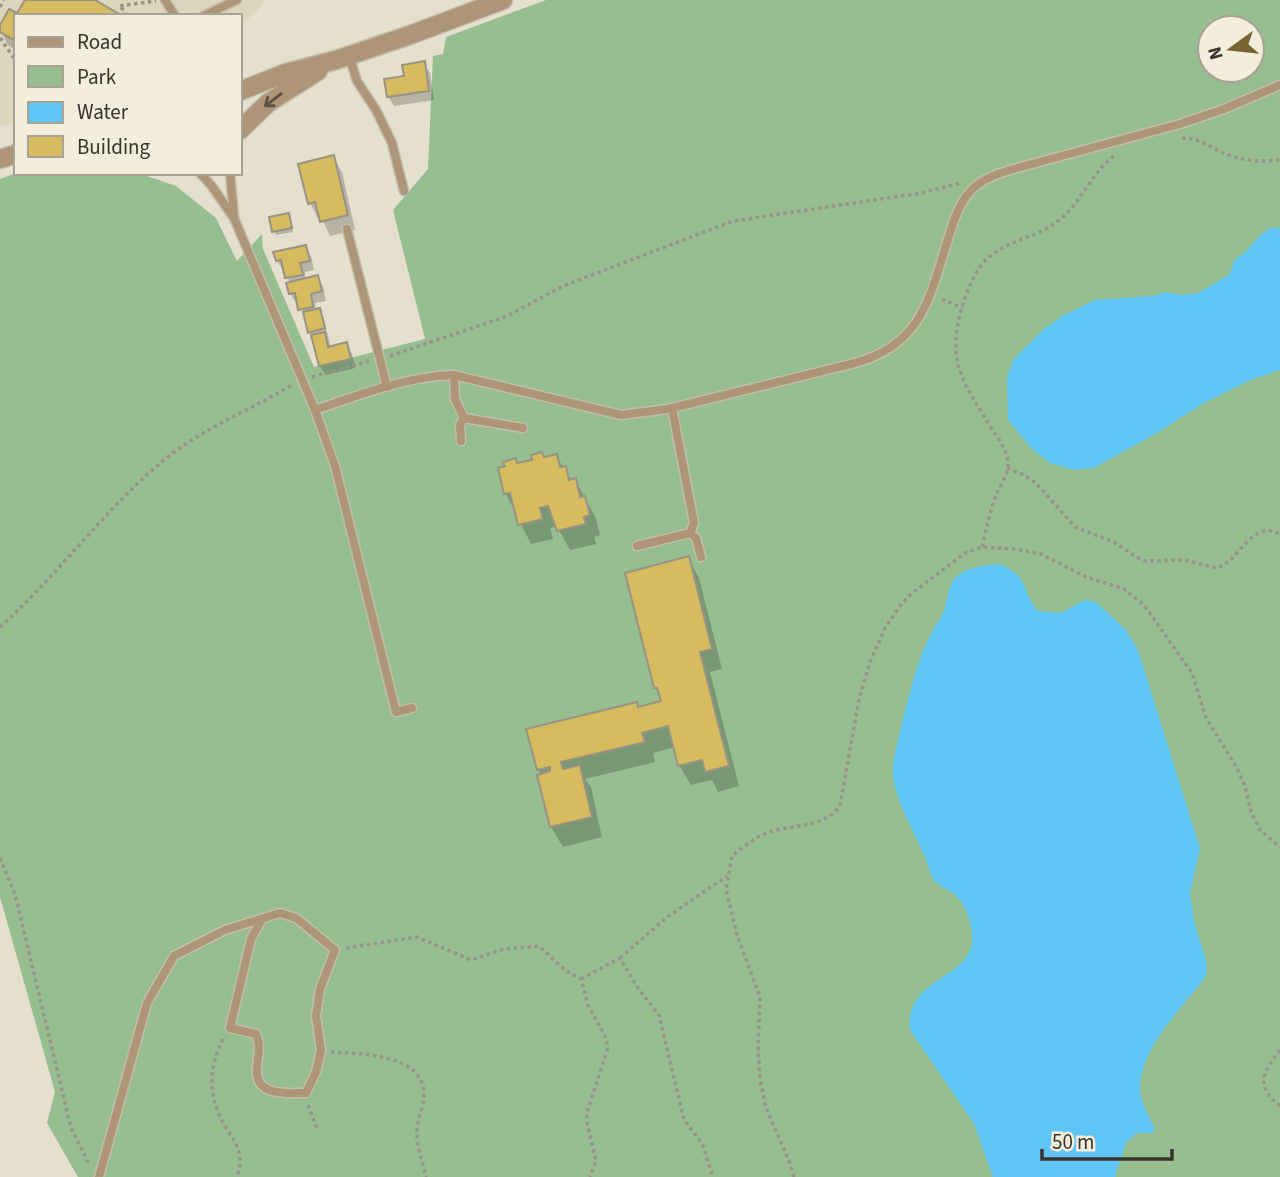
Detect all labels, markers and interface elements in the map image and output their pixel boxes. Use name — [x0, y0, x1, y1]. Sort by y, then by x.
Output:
legend — [14, 14, 242, 175]
north arrow — [1196, 14, 1266, 84]
text: Road — [77, 27, 122, 57]
text: N — [1201, 43, 1231, 63]
text: Park — [77, 62, 117, 92]
one-way arrow — [264, 93, 283, 107]
text: Water — [77, 97, 129, 127]
text: Building — [77, 132, 151, 162]
scale bar — [1042, 1118, 1172, 1162]
text: 50 m — [1052, 1127, 1094, 1157]

